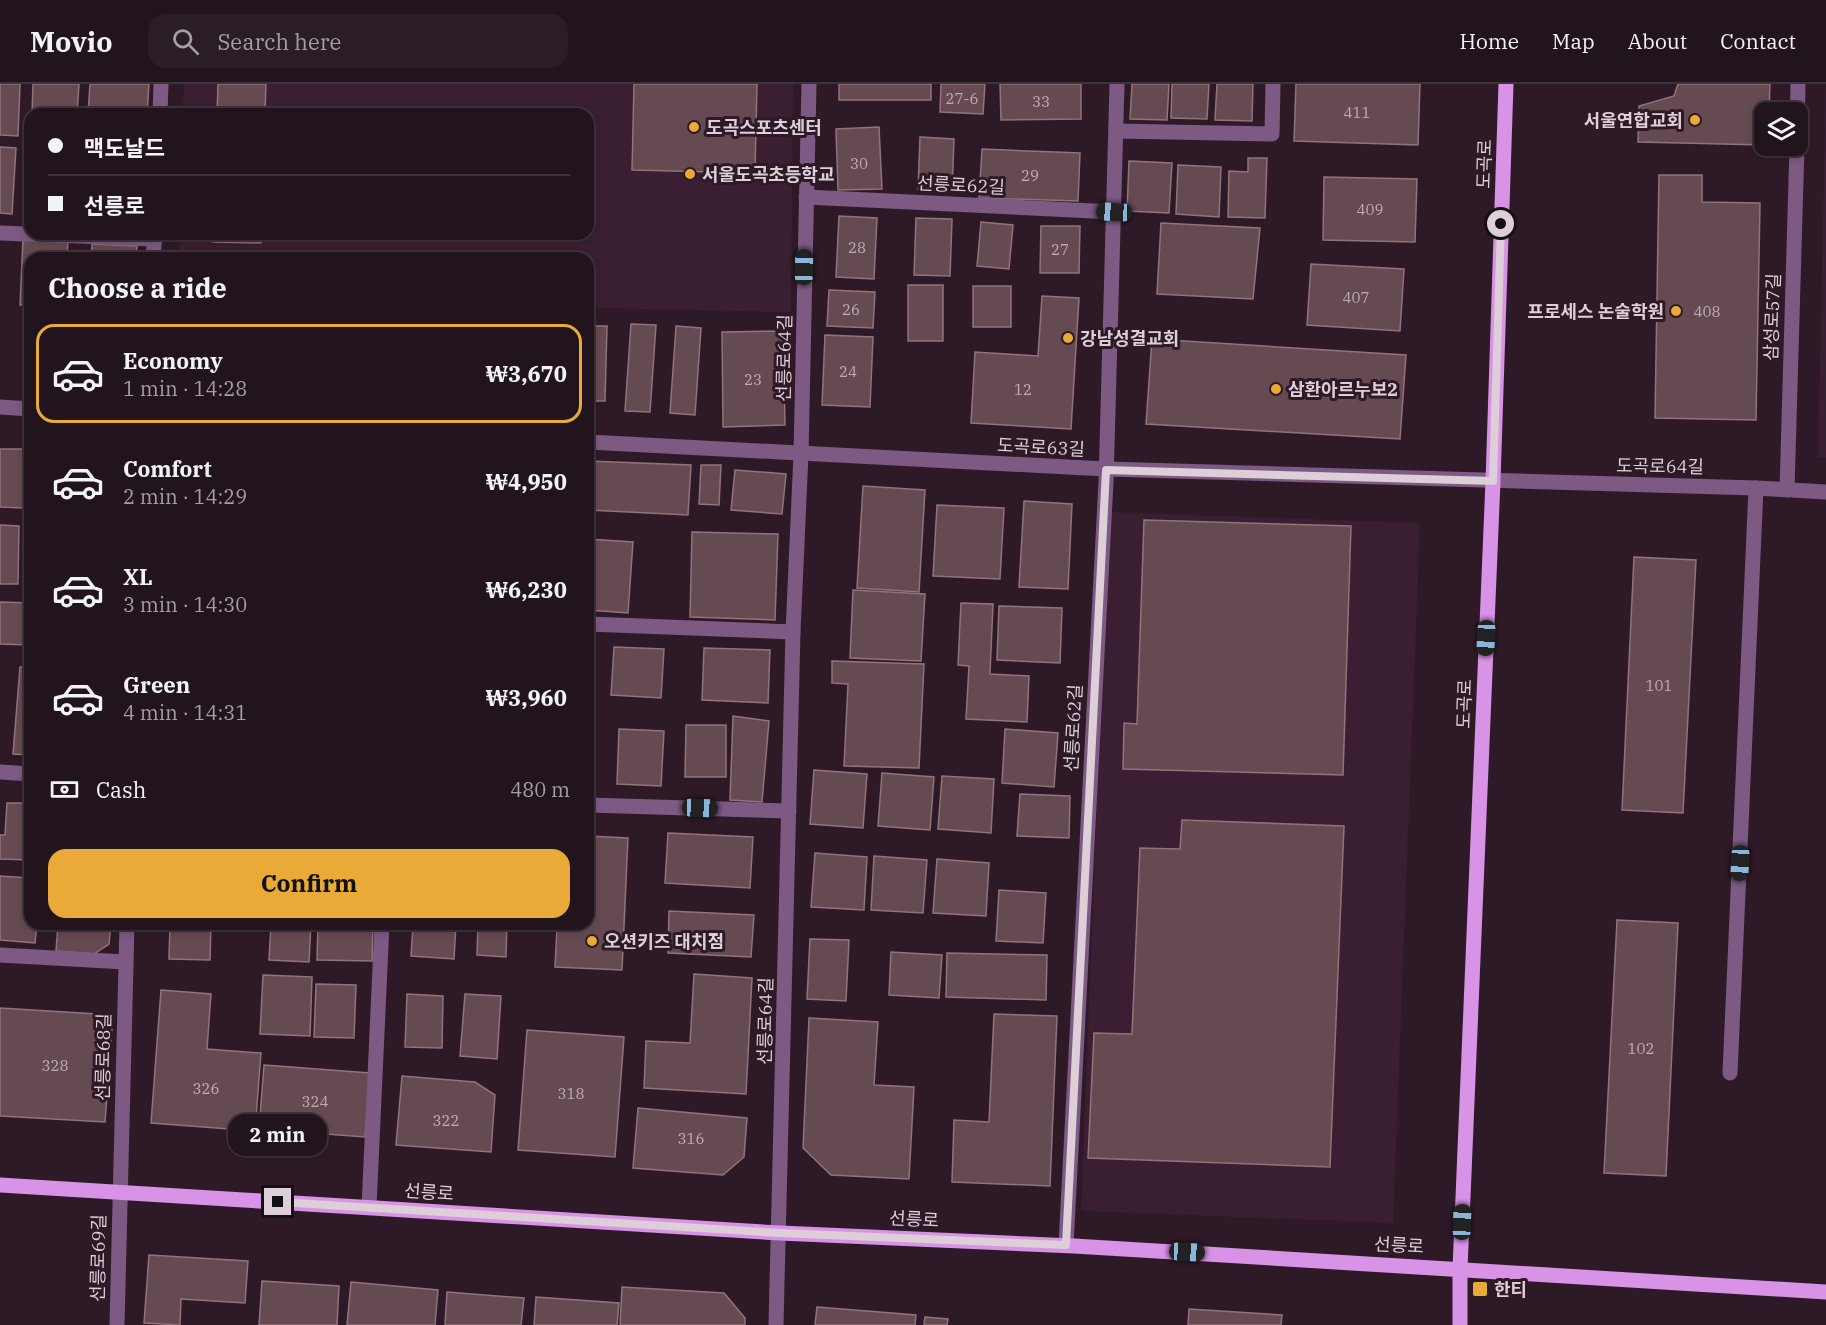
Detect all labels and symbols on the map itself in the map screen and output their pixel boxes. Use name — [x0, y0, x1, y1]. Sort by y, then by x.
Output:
house number: 27-6 — [946, 89, 978, 108]
house number: 33 — [1032, 92, 1050, 111]
house number: 411 — [1343, 103, 1371, 122]
place label: 서울연합교회 — [1584, 109, 1683, 132]
marker: 서울연합교회 — [1688, 113, 1702, 127]
place label: 도곡스포츠센터 — [706, 116, 822, 139]
marker: 도곡스포츠센터 — [687, 120, 701, 134]
street label: 도곡로 — [1472, 139, 1496, 189]
house number: 30 — [850, 154, 868, 173]
place label: 서울도곡초등학교 — [702, 163, 834, 186]
house number: 29 — [1021, 166, 1039, 185]
marker: 서울도곡초등학교 — [683, 167, 697, 181]
street label: 선릉로62길 — [917, 171, 1005, 199]
house number: 409 — [1356, 200, 1384, 219]
car — [1096, 202, 1132, 222]
route start — [1487, 210, 1514, 237]
house number: 28 — [848, 238, 866, 257]
house number: 27 — [1051, 240, 1069, 259]
car — [795, 249, 813, 285]
street label: 삼성로57길 — [1759, 273, 1785, 361]
house number: 407 — [1342, 288, 1370, 307]
house number: 26 — [842, 300, 860, 319]
place label: 프로세스 논술학원 — [1527, 300, 1664, 323]
house number: 408 — [1693, 302, 1721, 321]
marker: 프로세스 논술학원 — [1669, 304, 1683, 318]
street label: 선릉로64길 — [772, 314, 796, 402]
place label: 강남성결교회 — [1080, 327, 1179, 350]
marker: 강남성결교회 — [1061, 331, 1075, 345]
house number: 24 — [839, 362, 857, 381]
house number: 23 — [744, 370, 762, 389]
place label: 삼환아르누보2 — [1288, 378, 1398, 401]
house number: 12 — [1014, 380, 1032, 399]
marker: 삼환아르누보2 — [1269, 382, 1283, 396]
street label: 도곡로63길 — [997, 433, 1085, 461]
street label: 도곡로64길 — [1616, 454, 1704, 478]
car — [1476, 620, 1496, 656]
house number: 101 — [1645, 676, 1673, 695]
street label: 도곡로 — [1452, 679, 1476, 729]
street label: 선릉로62길 — [1059, 684, 1087, 772]
car — [682, 798, 718, 818]
car — [1730, 845, 1750, 881]
place label: 오션키즈 대치점 — [604, 930, 724, 953]
marker: 오션키즈 대치점 — [585, 934, 599, 948]
street label: 선릉로64길 — [753, 977, 777, 1065]
street label: 선릉로68길 — [91, 1013, 115, 1101]
house number: 102 — [1627, 1039, 1655, 1058]
house number: 328 — [41, 1056, 69, 1075]
house number: 326 — [192, 1079, 220, 1098]
house number: 318 — [557, 1084, 585, 1103]
house number: 324 — [301, 1092, 329, 1111]
house number: 322 — [432, 1111, 460, 1130]
callout: 2 min — [228, 1115, 328, 1157]
house number: 316 — [677, 1129, 705, 1148]
street label: 선릉로 — [403, 1179, 455, 1205]
route end — [264, 1188, 291, 1215]
car — [1452, 1204, 1472, 1240]
street label: 선릉로 — [889, 1206, 939, 1232]
street label: 선릉로69길 — [86, 1214, 110, 1302]
street label: 선릉로 — [1374, 1232, 1424, 1258]
car — [1169, 1242, 1205, 1262]
place label: 한티 — [1494, 1278, 1527, 1301]
marker: 한티 — [1471, 1280, 1489, 1298]

